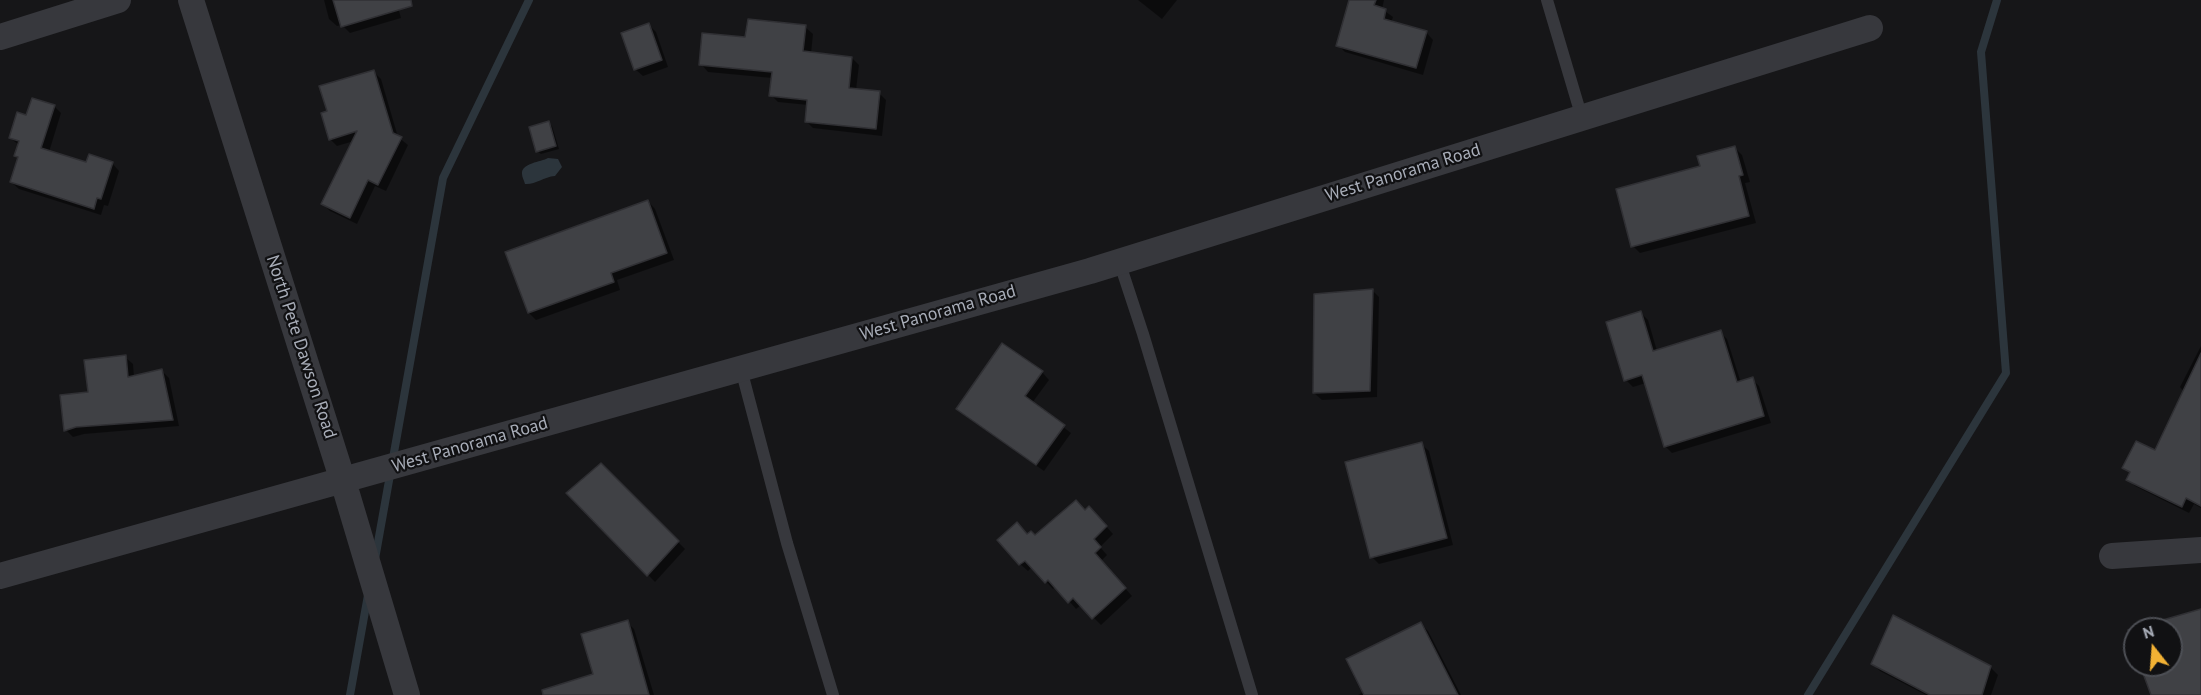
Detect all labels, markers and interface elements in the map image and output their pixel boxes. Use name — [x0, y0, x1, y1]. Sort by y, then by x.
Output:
street label: West Panorama Road — [1323, 139, 1483, 207]
street label: North Pete Dawson Road — [261, 253, 341, 441]
street label: West Panorama Road — [858, 280, 1018, 346]
street label: West Panorama Road — [390, 412, 550, 478]
north arrow — [2123, 617, 2183, 677]
text: N — [2140, 621, 2156, 643]

